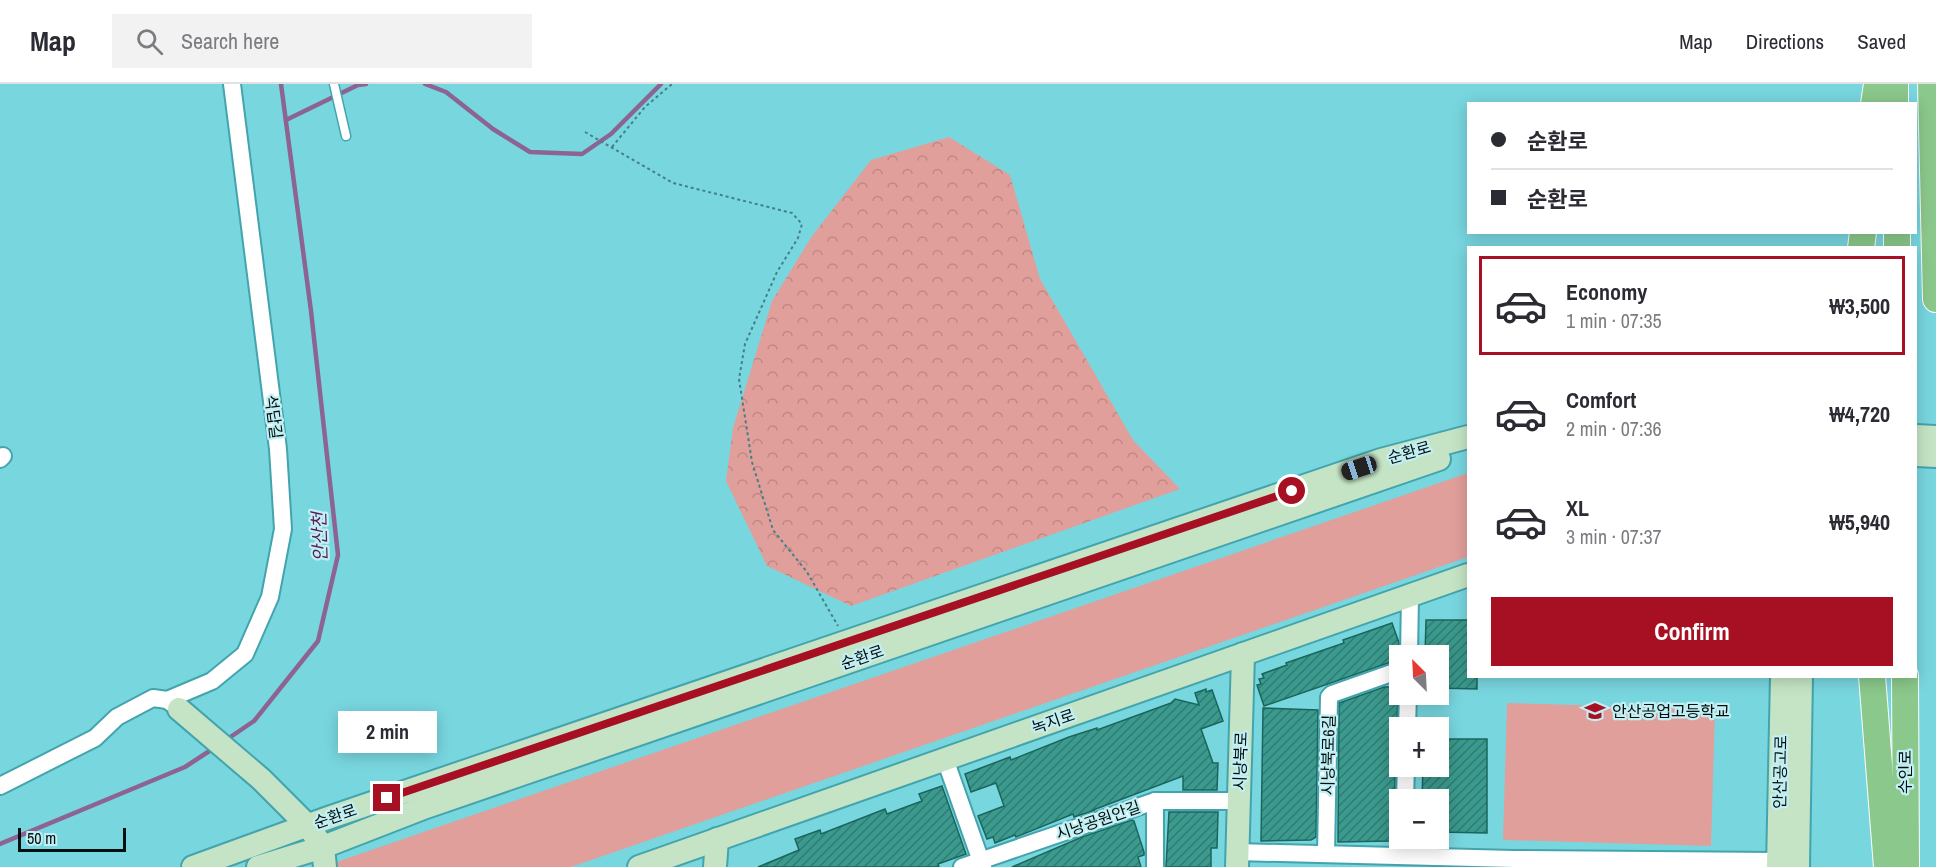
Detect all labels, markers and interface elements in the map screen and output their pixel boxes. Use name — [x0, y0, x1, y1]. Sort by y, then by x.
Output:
search box — [112, 14, 532, 68]
text: Map — [30, 22, 76, 60]
icon: search — [133, 25, 166, 58]
text: Search here — [181, 26, 279, 56]
text: Map — [1679, 27, 1713, 56]
text: Directions — [1746, 27, 1824, 56]
text: Saved — [1857, 27, 1906, 56]
text: 순환로 — [1527, 126, 1588, 156]
text: 순환로 — [1527, 184, 1588, 214]
text: Economy — [1566, 277, 1647, 307]
icon: car — [1494, 279, 1548, 333]
text: ₩3,500 — [1829, 291, 1890, 321]
text: 1 min · 07:35 — [1566, 307, 1662, 334]
text: Comfort — [1566, 385, 1636, 415]
icon: car — [1494, 387, 1548, 441]
street label: 석답길 — [260, 394, 288, 440]
text: ₩4,720 — [1829, 399, 1890, 429]
text: 2 min · 07:36 — [1566, 415, 1662, 442]
street label: 순환로 — [1385, 435, 1434, 469]
car — [1339, 454, 1379, 482]
route start — [1278, 477, 1305, 504]
text: XL — [1566, 493, 1589, 523]
icon: car — [1494, 495, 1548, 549]
text: ₩5,940 — [1829, 507, 1890, 537]
water label: 안산천 — [306, 509, 333, 562]
text: 3 min · 07:37 — [1566, 523, 1662, 550]
button: Confirm — [1491, 597, 1893, 666]
street label: 순환로 — [838, 639, 887, 675]
north arrow — [1389, 645, 1449, 705]
map controls — [1389, 645, 1449, 849]
school or university icon: 안산공업고등학교 — [1583, 699, 1607, 723]
place label: 안산공업고등학교 — [1612, 700, 1730, 722]
street label: 녹지로 — [1029, 703, 1078, 739]
callout: 2 min — [338, 711, 436, 753]
street label: 시낭북로6길 — [1316, 714, 1340, 796]
button: + — [1389, 717, 1449, 777]
text: 2 min — [366, 718, 409, 745]
street label: 시낭북로 — [1228, 731, 1252, 791]
street label: 안산공고로 — [1768, 735, 1792, 809]
street label: 수인로 — [1894, 750, 1916, 794]
route end — [373, 784, 400, 811]
button: − — [1389, 789, 1449, 849]
street label: 시낭공원안길 — [1053, 795, 1143, 845]
street label: 순환로 — [311, 798, 360, 834]
scale bar — [18, 825, 126, 852]
text: 50 m — [27, 827, 56, 849]

